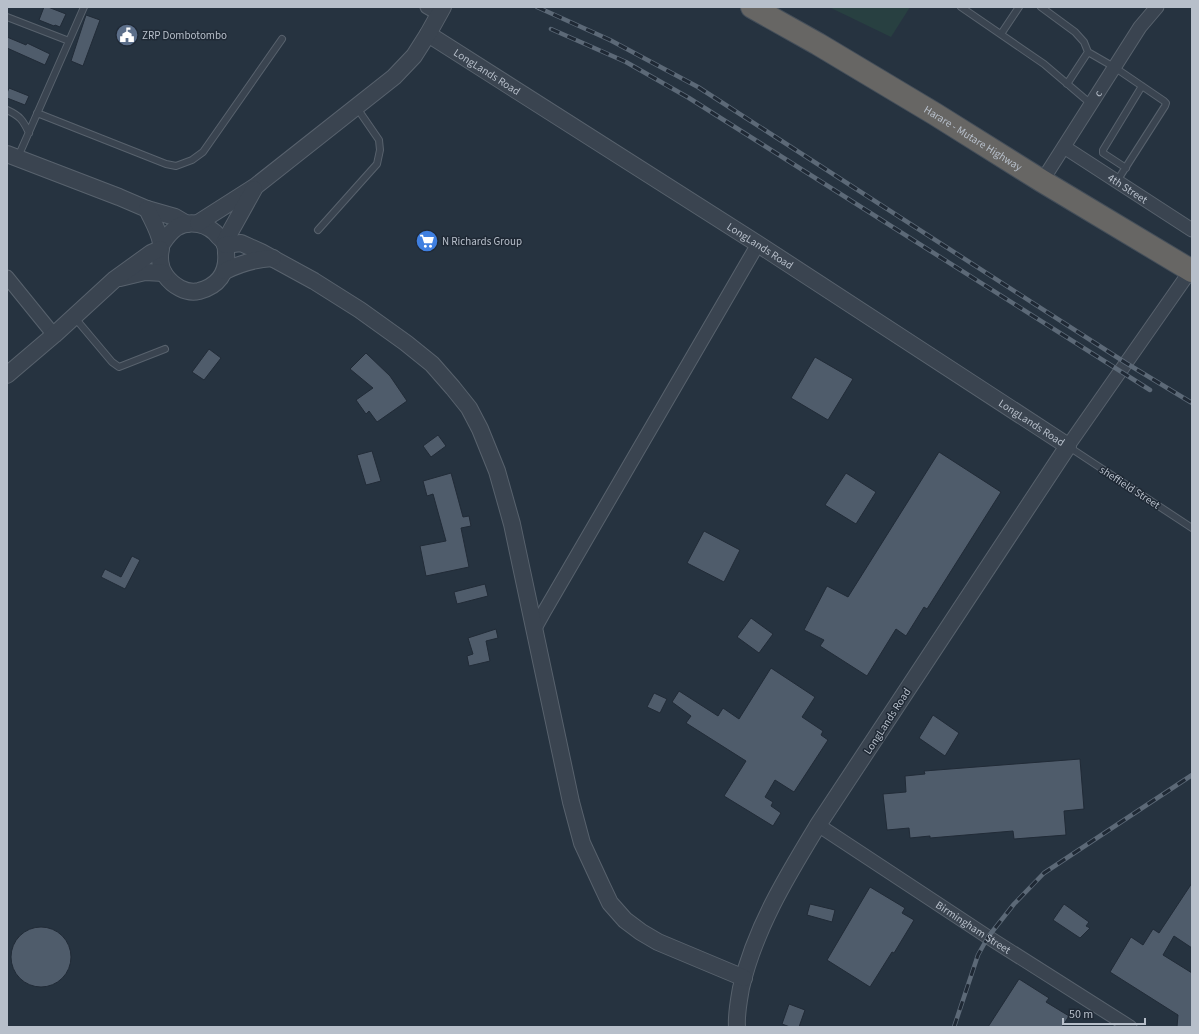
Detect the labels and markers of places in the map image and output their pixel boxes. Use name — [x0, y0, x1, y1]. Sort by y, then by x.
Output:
public building icon: ZRP Dombotombo — [114, 22, 140, 48]
place label: ZRP Dombotombo — [142, 28, 227, 43]
supermarket icon: N Richards Group — [414, 228, 440, 254]
place label: N Richards Group — [442, 234, 522, 249]

